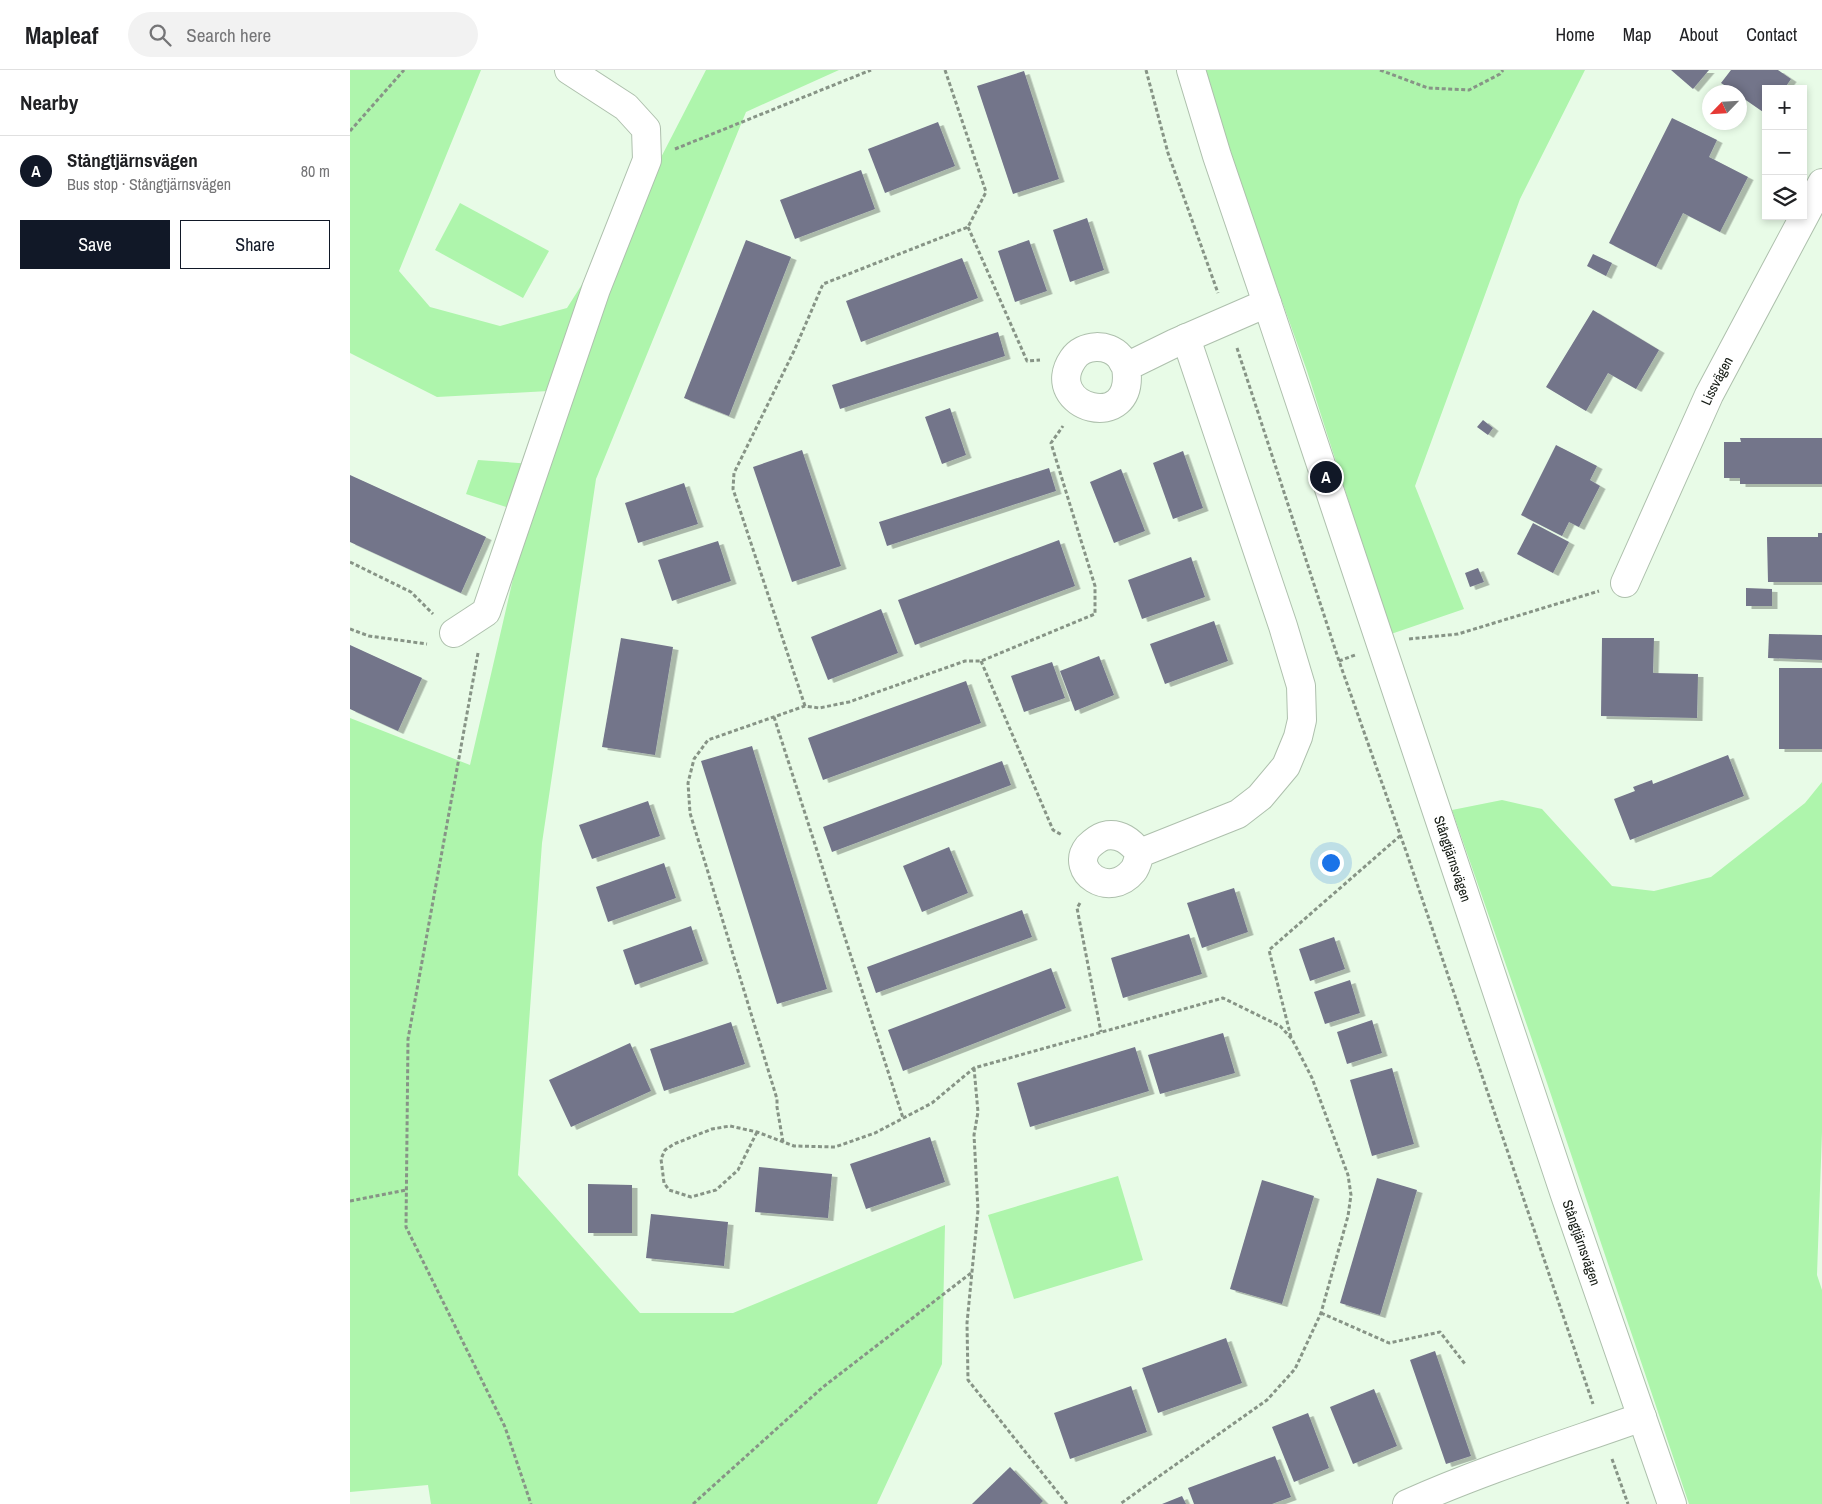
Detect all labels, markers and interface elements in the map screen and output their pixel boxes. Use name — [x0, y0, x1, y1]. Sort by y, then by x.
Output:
search box — [128, 12, 478, 57]
text: Mapleaf — [25, 19, 98, 51]
icon: search — [146, 21, 174, 49]
text: Search here — [186, 22, 271, 48]
text: Home — [1555, 22, 1595, 47]
text: Map — [1623, 22, 1652, 47]
text: About — [1680, 22, 1718, 47]
text: Contact — [1746, 22, 1797, 47]
north arrow — [1702, 85, 1747, 130]
map controls — [1762, 85, 1807, 220]
button: + — [1762, 85, 1807, 130]
text: Nearby — [20, 88, 78, 117]
button: − — [1762, 130, 1807, 175]
text: Stångtjärnsvägen — [67, 147, 198, 173]
text: A — [31, 160, 41, 182]
text: 80 m — [301, 160, 330, 182]
text: Bus stop · Stångtjärnsvägen — [67, 173, 231, 195]
button: layers — [1762, 175, 1807, 220]
button: Save — [20, 220, 170, 269]
button: Share — [180, 220, 330, 269]
street label: Lissvägen — [1697, 353, 1737, 408]
pin: A — [1310, 458, 1342, 496]
street label: Stångtjärnsvägen — [1430, 813, 1475, 904]
your location — [1318, 850, 1344, 876]
street label: Stångtjärnsvägen — [1558, 1197, 1605, 1288]

